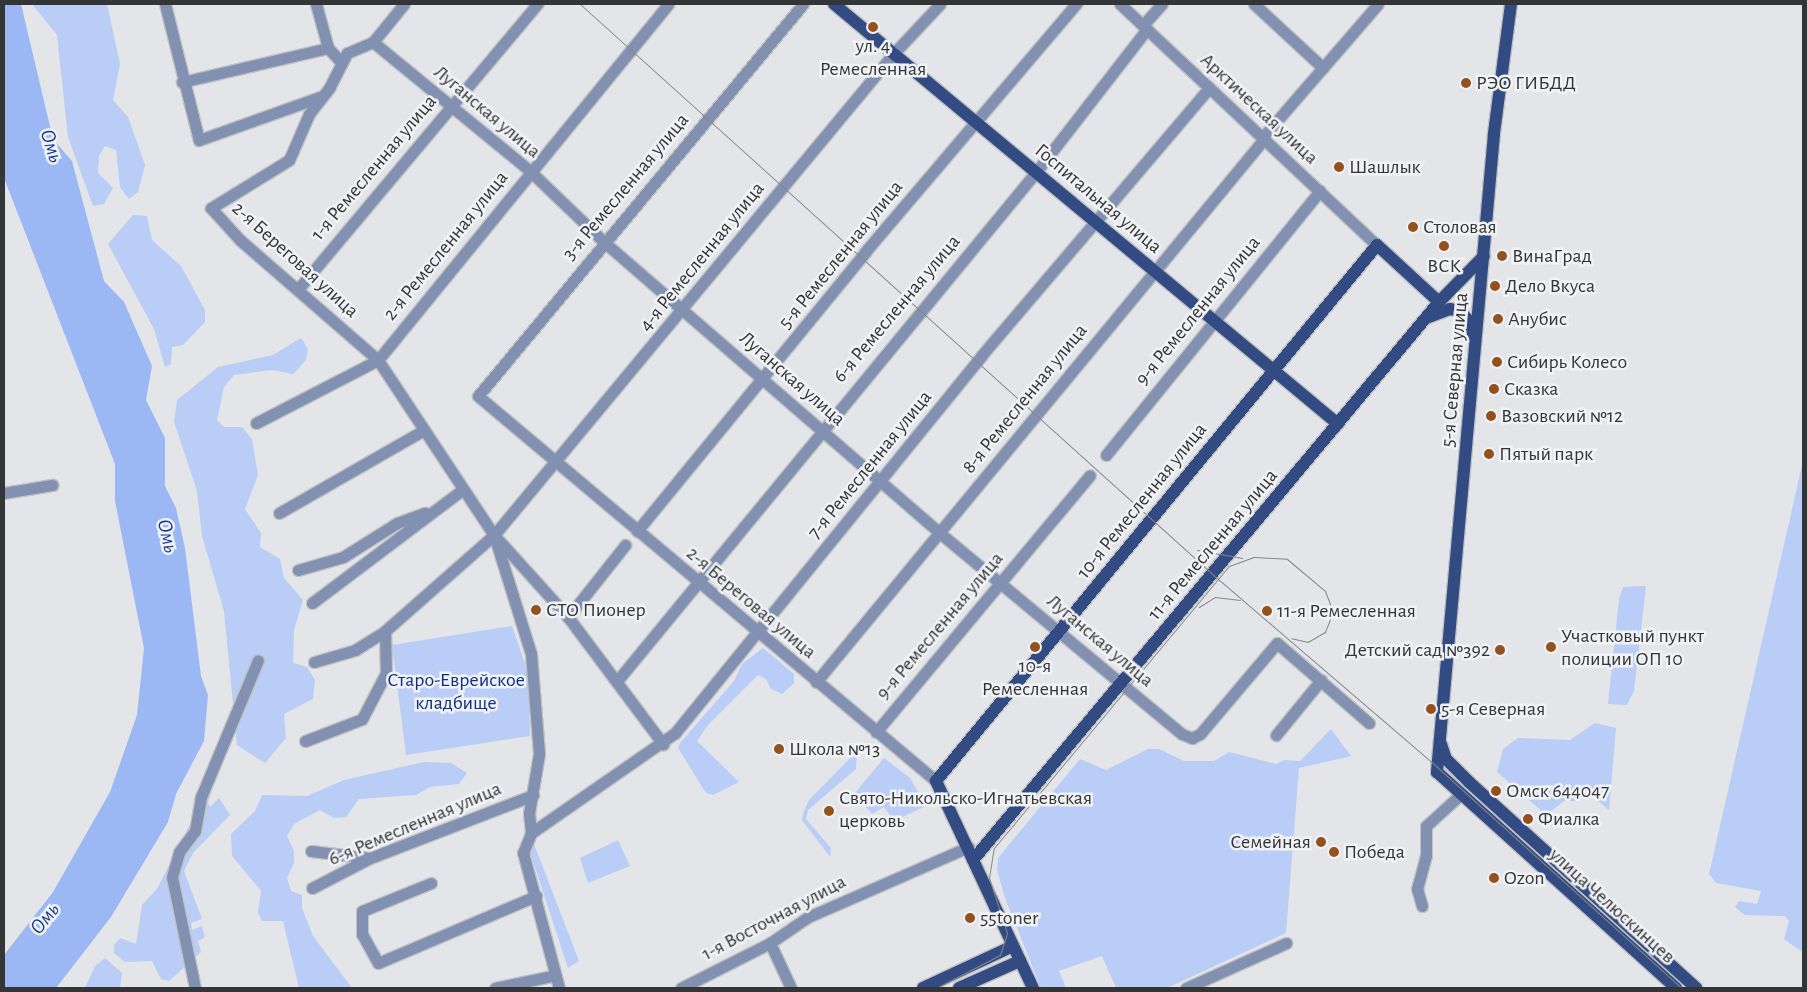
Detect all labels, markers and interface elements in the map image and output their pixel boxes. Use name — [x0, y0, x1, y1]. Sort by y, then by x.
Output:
marker: ул. 4 Ремесленная — [867, 21, 879, 33]
place label: ул. 4 Ремесленная — [820, 35, 926, 82]
street label: Арктическая улица — [1195, 48, 1323, 170]
street label: Луганская улица — [429, 60, 545, 164]
place label: РЭО ГИБДД — [1476, 71, 1576, 95]
marker: РЭО ГИБДД — [1460, 77, 1472, 89]
street label: 1-я Ремесленная улица — [306, 90, 442, 246]
street label: 3-я Ремесленная улица — [558, 109, 694, 265]
water label: Омь — [34, 126, 68, 166]
street label: Госпитальная улица — [1030, 139, 1166, 259]
place label: Шашлык — [1349, 155, 1421, 179]
marker: Шашлык — [1333, 161, 1345, 173]
street label: 2-я Ремесленная улица — [378, 167, 514, 325]
street label: 5-я Ремесленная улица — [774, 176, 908, 334]
street label: 4-я Ремесленная улица — [634, 177, 770, 337]
street label: 2-я Береговая улица — [227, 197, 363, 323]
place label: Столовая — [1423, 215, 1497, 239]
marker: Столовая — [1407, 221, 1419, 233]
street label: 6-я Ремесленная улица — [828, 230, 966, 388]
street label: 9-я Ремесленная улица — [1130, 231, 1266, 391]
marker: ВСК — [1438, 240, 1450, 252]
place label: ВинаГрад — [1512, 244, 1592, 268]
marker: ВинаГрад — [1496, 250, 1508, 262]
place label: ВСК — [1427, 254, 1461, 278]
place label: Дело Вкуса — [1505, 274, 1595, 298]
marker: Дело Вкуса — [1489, 280, 1501, 292]
street label: 5-я Северная улица — [1436, 292, 1474, 448]
place label: Анубис — [1508, 307, 1567, 331]
marker: Анубис — [1492, 313, 1504, 325]
street label: 8-я Ремесленная улица — [957, 319, 1093, 479]
street label: Луганская улица — [734, 327, 850, 431]
place label: Сибирь Колесо — [1507, 350, 1627, 374]
marker: Сибирь Колесо — [1491, 356, 1503, 368]
place label: Сказка — [1504, 377, 1558, 401]
marker: Сказка — [1488, 383, 1500, 395]
street label: 7-я Ремесленная улица — [803, 386, 937, 544]
place label: Вазовский №12 — [1501, 404, 1623, 428]
marker: Вазовский №12 — [1485, 410, 1497, 422]
street label: 10-я Ремесленная улица — [1072, 418, 1212, 584]
place label: Пятый парк — [1499, 442, 1593, 466]
marker: Пятый парк — [1483, 448, 1495, 460]
street label: 11-я Ремесленная улица — [1143, 465, 1283, 625]
water label: Омь — [151, 517, 183, 555]
street label: 2-я Береговая улица — [681, 542, 821, 664]
street label: 9-я Ремесленная улица — [871, 547, 1009, 705]
street label: Луганская улица — [1042, 589, 1158, 693]
place label: СТО Пионер — [546, 598, 646, 622]
place label: 11-я Ремесленная — [1277, 599, 1416, 623]
marker: СТО Пионер — [530, 604, 542, 616]
marker: 11-я Ремесленная — [1261, 605, 1273, 617]
place label: Участковый пункт полиции ОП 10 — [1561, 624, 1704, 671]
place label: Детский сад №392 — [1345, 638, 1490, 662]
marker: 10-я Ремесленная — [1029, 641, 1041, 653]
marker: Участковый пункт полиции ОП 10 — [1545, 641, 1557, 653]
marker: Детский сад №392 — [1494, 644, 1506, 656]
place label: 10-я Ремесленная — [982, 655, 1088, 702]
park label: Старо-Еврейское кладбище — [387, 668, 525, 715]
place label: 5-я Северная — [1441, 697, 1545, 721]
marker: 5-я Северная — [1425, 703, 1437, 715]
place label: Школа №13 — [789, 737, 880, 761]
marker: Школа №13 — [773, 743, 785, 755]
street label: 6-я Ремесленная улица — [325, 777, 505, 871]
place label: Омск 644047 — [1506, 779, 1609, 803]
marker: Омск 644047 — [1490, 785, 1502, 797]
place label: Свято-Никольско-Игнатьевская церковь — [839, 787, 1092, 834]
marker: Свято-Никольско-Игнатьевская церковь — [823, 805, 835, 817]
place label: Фиалка — [1538, 807, 1600, 831]
marker: Фиалка — [1522, 813, 1534, 825]
place label: Семейная — [1230, 830, 1311, 854]
marker: Семейная — [1315, 836, 1327, 848]
place label: Победа — [1344, 840, 1405, 864]
street label: улица Челюскинцев — [1544, 843, 1680, 969]
marker: Победа — [1328, 846, 1340, 858]
place label: Ozon — [1504, 866, 1545, 890]
street label: 1-я Восточная улица — [698, 870, 850, 966]
marker: Ozon — [1488, 872, 1500, 884]
water label: Омь — [25, 898, 65, 940]
place label: 55toner — [980, 906, 1038, 930]
marker: 55toner — [964, 912, 976, 924]

